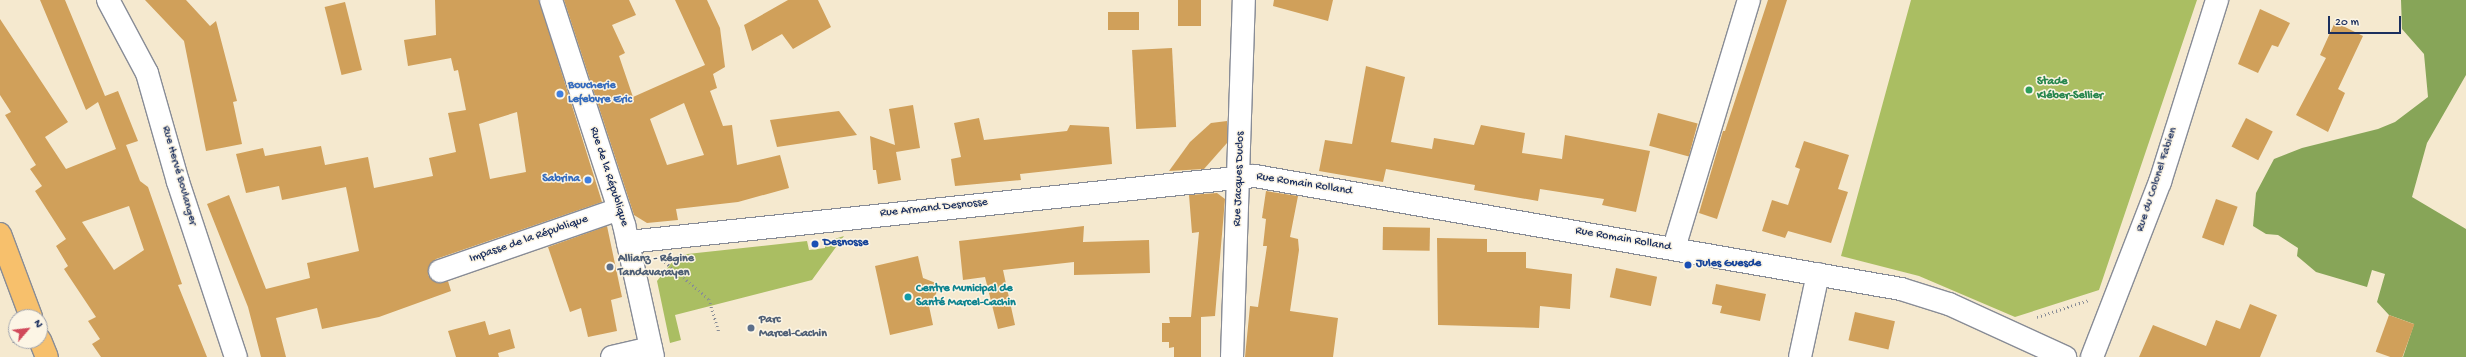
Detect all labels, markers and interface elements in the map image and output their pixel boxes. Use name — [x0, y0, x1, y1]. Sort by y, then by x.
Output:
scale bar — [2330, 8, 2403, 34]
text: 20 m — [2335, 16, 2359, 30]
place label: Stade Kléber-Sellier — [2037, 76, 2103, 104]
place label: Boucherie Lefebvre Eric — [568, 80, 632, 108]
marker: Stade Kléber-Sellier — [2024, 85, 2034, 95]
marker: Boucherie Lefebvre Eric — [555, 89, 565, 99]
street label: Rue Hervé Boulanger — [157, 125, 199, 227]
street label: Rue de la République — [585, 125, 631, 229]
street label: Rue du Colonel Fabien — [2134, 126, 2182, 234]
street label: Rue Jacques Duclos — [1231, 131, 1249, 227]
street label: Rue Romain Rolland — [1255, 170, 1353, 200]
place label: Sabrina — [542, 173, 580, 187]
marker: Sabrina — [583, 175, 593, 185]
street label: Rue Armand Desnosse — [879, 196, 989, 222]
street label: Impasse de la République — [468, 213, 590, 267]
street label: Rue Romain Rolland — [1574, 224, 1672, 256]
place label: Desnosse — [823, 237, 868, 251]
marker: Desnosse — [810, 239, 820, 249]
place label: Allianz - Régine Tandavarayen — [618, 253, 694, 281]
place label: Jules Guesde — [1696, 258, 1761, 272]
marker: Jules Guesde — [1683, 260, 1693, 270]
marker: Allianz - Régine Tandavarayen — [605, 262, 615, 272]
place label: Centre Municipal de Santé Marcel-Cachin — [916, 283, 1016, 311]
marker: Centre Municipal de Santé Marcel-Cachin — [903, 292, 913, 302]
north arrow — [8, 309, 48, 349]
place label: Parc Marcel-Cachin — [759, 314, 827, 342]
text: N — [31, 318, 45, 330]
marker: Parc Marcel-Cachin — [746, 323, 756, 333]

